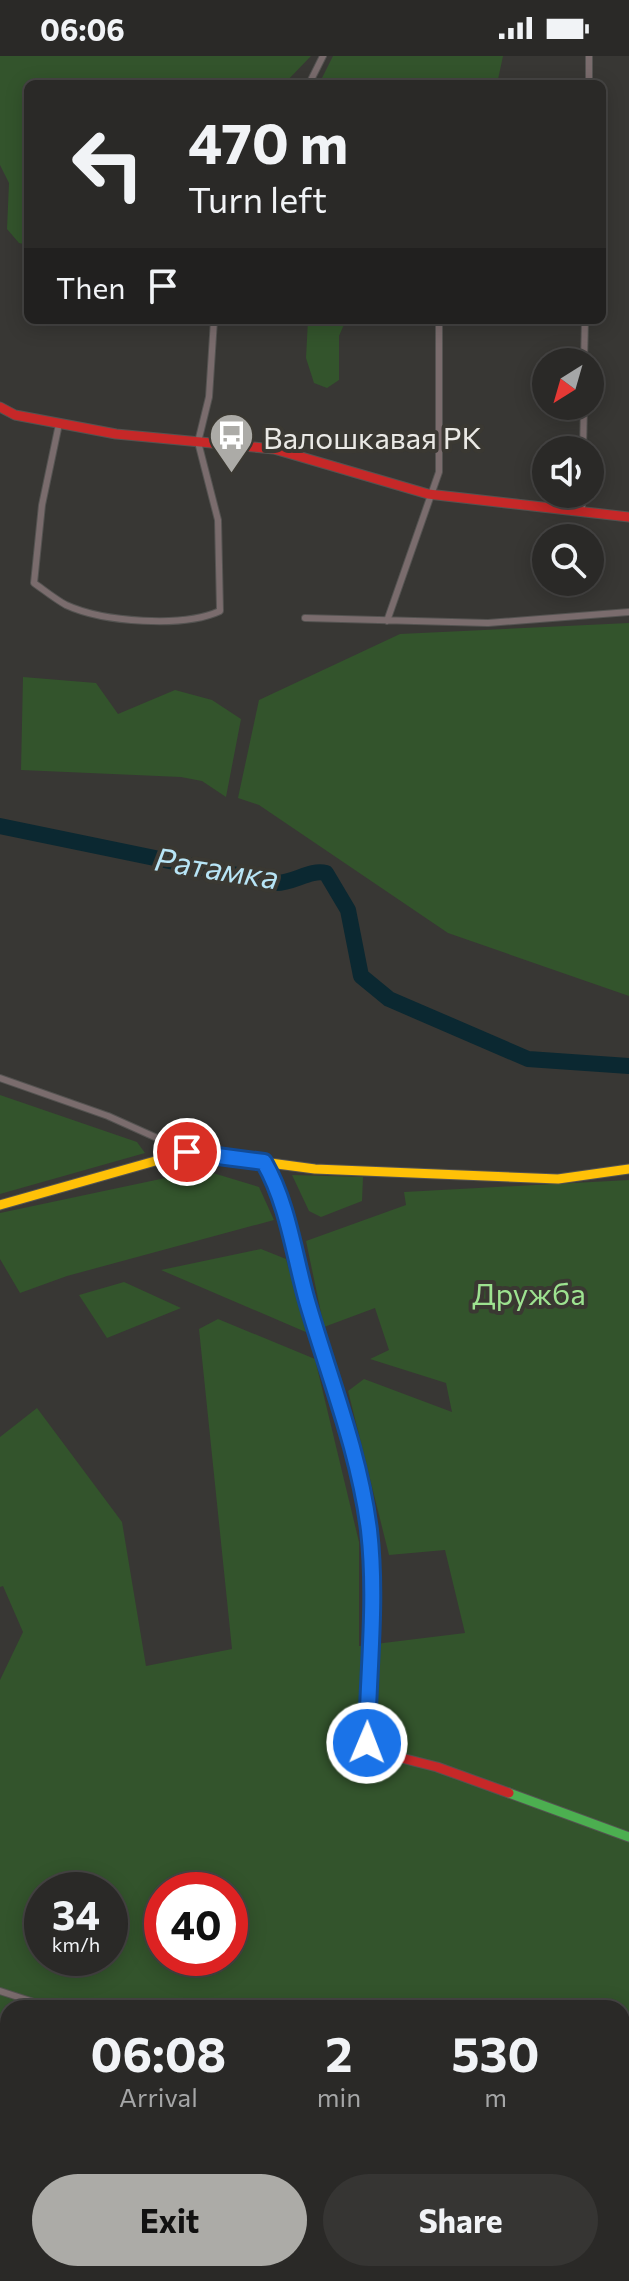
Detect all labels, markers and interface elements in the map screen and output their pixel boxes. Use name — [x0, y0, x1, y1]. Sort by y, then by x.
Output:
text: 06:06 — [40, 10, 125, 47]
text: 470 m — [188, 107, 348, 176]
icon: left — [56, 112, 160, 216]
text: Turn left — [188, 176, 327, 220]
icon: arrive — [141, 264, 185, 308]
text: Then — [56, 268, 125, 305]
north arrow — [532, 348, 604, 420]
map controls — [532, 348, 604, 596]
bus stop icon: Валошкавая РК — [208, 412, 256, 475]
place label: Валошкавая РК — [263, 418, 482, 455]
button: sound — [532, 436, 604, 508]
button: search — [532, 524, 604, 596]
water label: Ратамка — [152, 837, 282, 897]
pin — [153, 1118, 221, 1186]
icon: arrive — [165, 1130, 209, 1174]
park label: Дружба — [472, 1274, 586, 1311]
position arrow — [325, 1701, 409, 1785]
speed limit sign: 40 — [144, 1872, 248, 1976]
text: 34 — [52, 1889, 100, 1938]
text: km/h — [52, 1932, 100, 1956]
text: 06:08 — [91, 2023, 226, 2082]
text: 2 — [325, 2023, 353, 2082]
text: 530 — [452, 2023, 539, 2082]
text: Arrival — [119, 2081, 198, 2112]
text: min — [317, 2081, 361, 2112]
text: m — [484, 2081, 507, 2112]
button: Exit — [32, 2174, 307, 2266]
button: Share — [323, 2174, 598, 2266]

